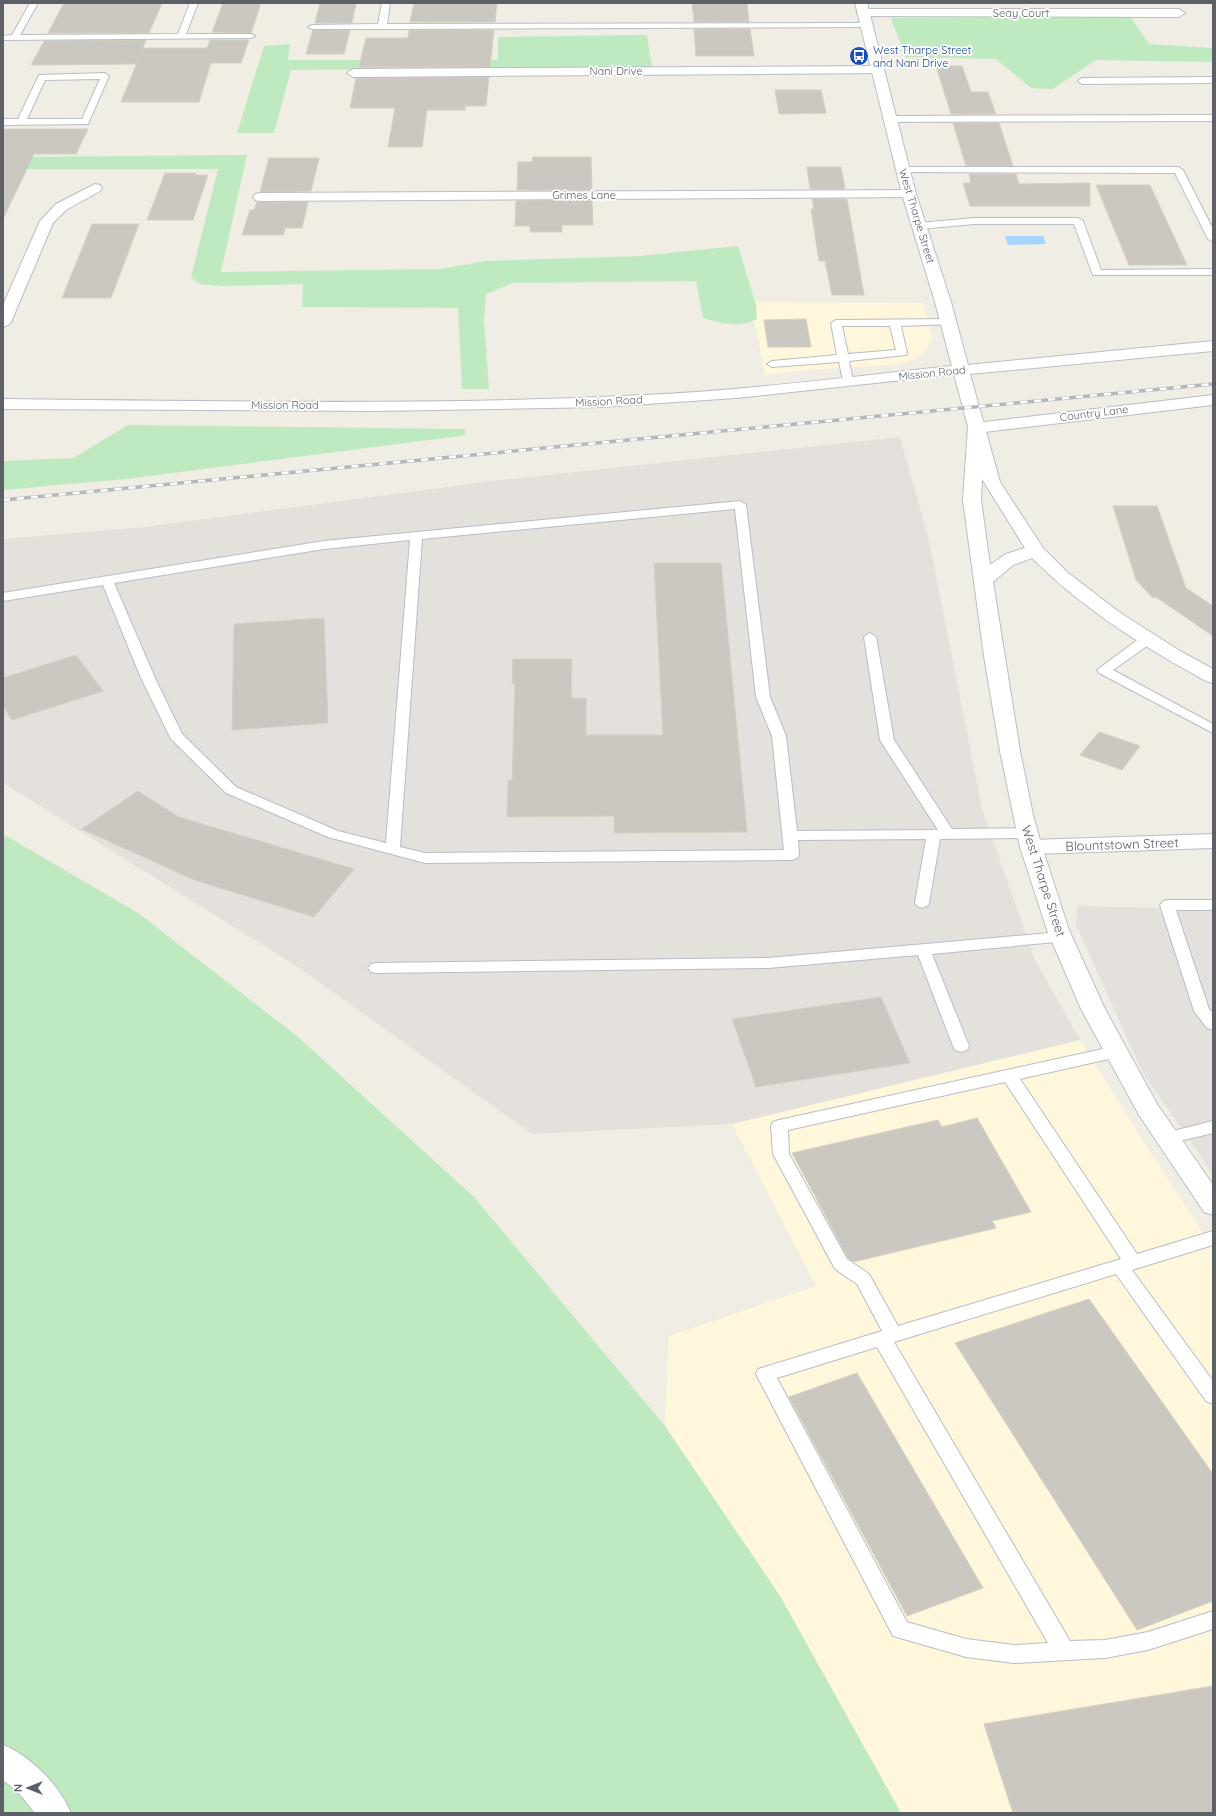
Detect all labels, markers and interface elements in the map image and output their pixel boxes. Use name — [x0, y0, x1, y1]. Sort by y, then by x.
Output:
street label: Seay Court — [993, 6, 1049, 20]
place label: West Tharpe Street and Nani Drive — [873, 43, 972, 70]
bus stop icon: West Tharpe Street and Nani Drive — [848, 45, 870, 67]
street label: Nani Drive — [590, 64, 642, 78]
street label: West Tharpe Street — [896, 167, 938, 265]
street label: Grimes Lane — [552, 188, 616, 202]
street label: Mission Road — [898, 363, 966, 383]
street label: Mission Road — [575, 392, 643, 410]
street label: Mission Road — [251, 398, 319, 412]
street label: Country Lane — [1059, 402, 1129, 424]
street label: West Tharpe Street — [1018, 823, 1070, 939]
street label: Blountstown Street — [1065, 834, 1179, 854]
north arrow — [8, 1768, 48, 1808]
text: N — [11, 1784, 25, 1792]

